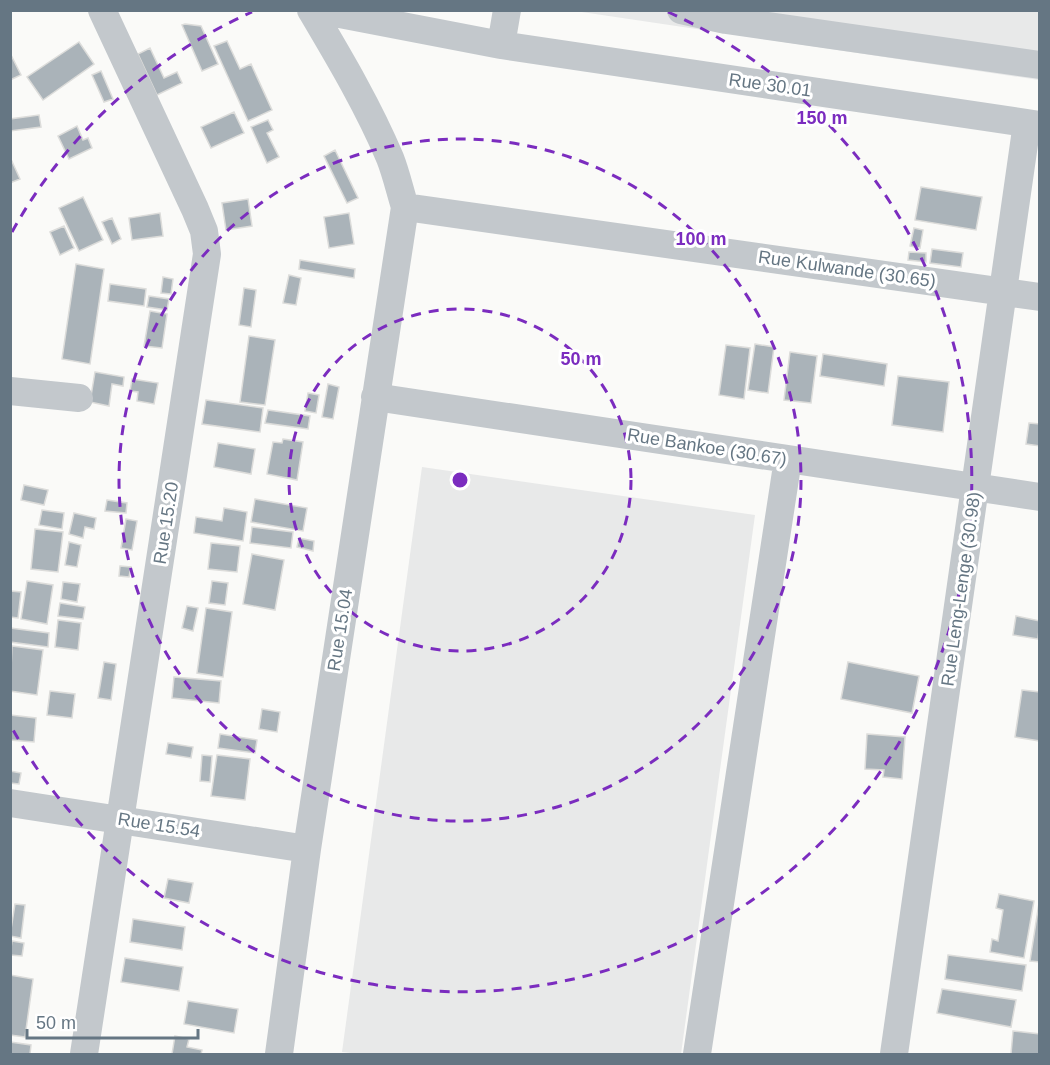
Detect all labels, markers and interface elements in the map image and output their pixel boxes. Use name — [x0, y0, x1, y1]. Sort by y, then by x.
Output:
street label: Rue 30.01 — [727, 69, 813, 101]
text: 150 m — [796, 108, 848, 128]
text: 100 m — [675, 229, 727, 249]
street label: Rue Kulwande (30.65) — [757, 247, 937, 291]
text: 50 m — [560, 349, 602, 369]
street label: Rue Bankoe (30.67) — [626, 425, 788, 469]
centre of rings — [450, 470, 470, 490]
street label: Rue 15.20 — [150, 480, 182, 566]
street label: Rue Leng-Lenge (30.98) — [937, 490, 985, 688]
street label: Rue 15.04 — [324, 587, 356, 673]
street label: Rue 15.54 — [116, 809, 202, 841]
scale bar — [27, 1002, 198, 1040]
text: 50 m — [36, 1013, 76, 1033]

